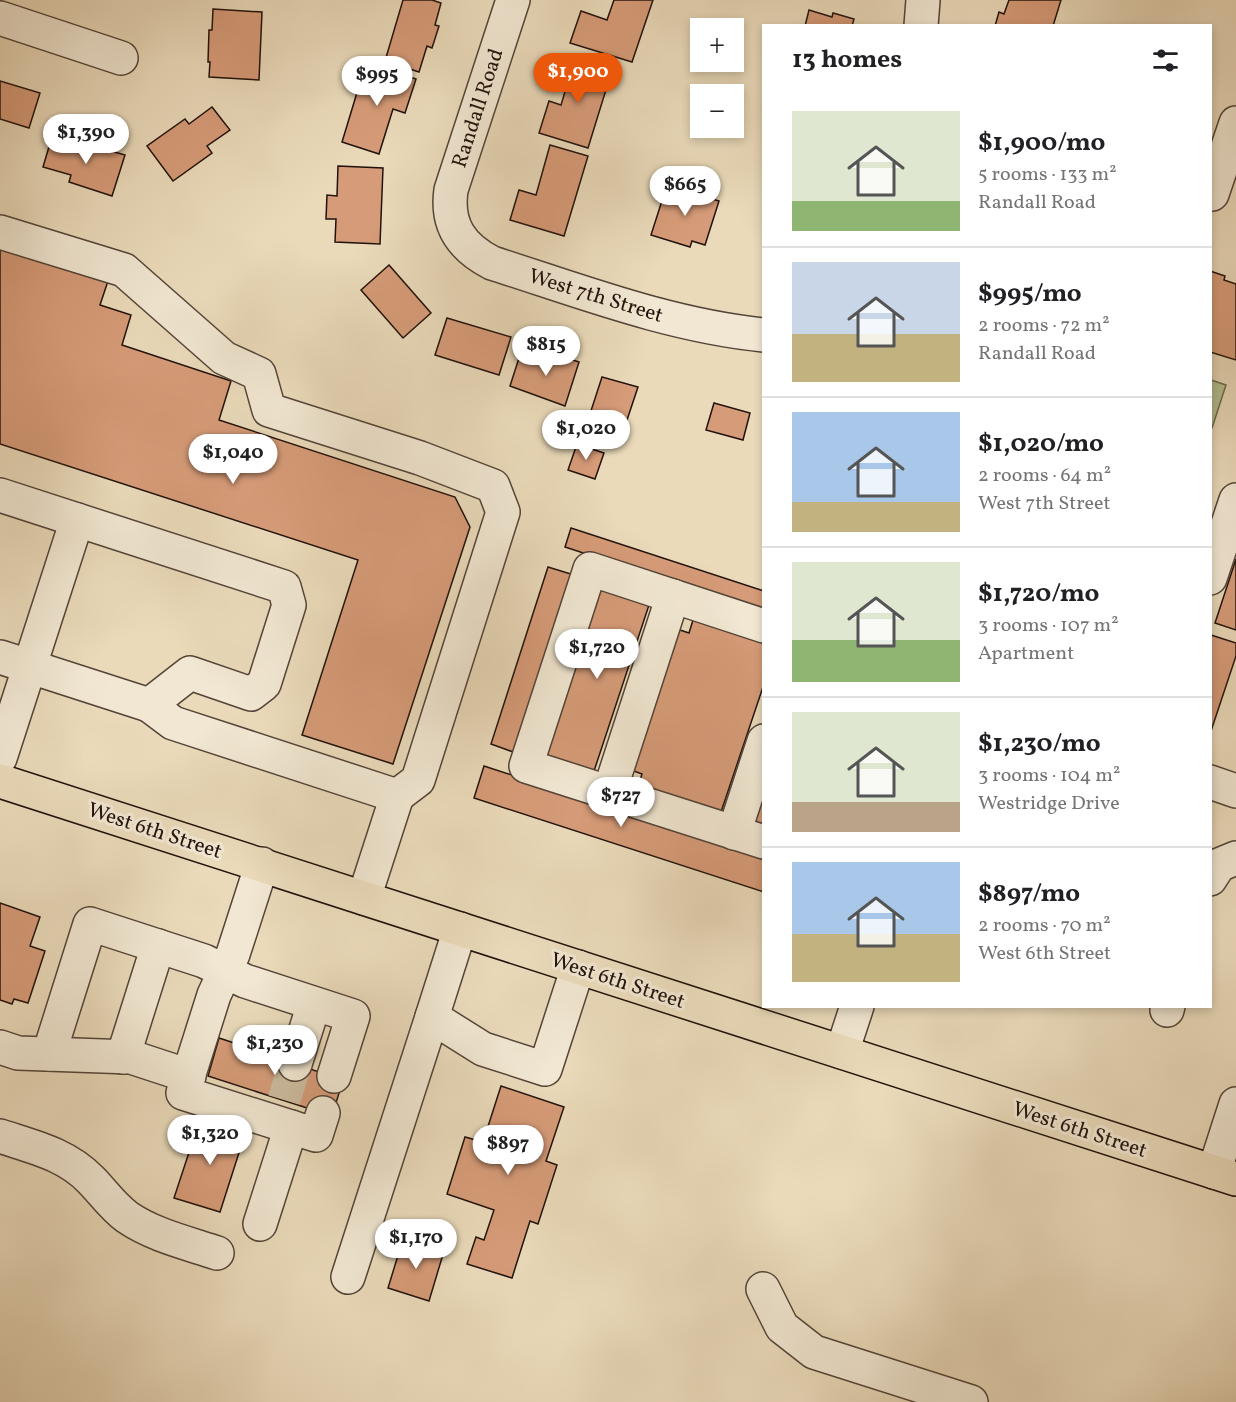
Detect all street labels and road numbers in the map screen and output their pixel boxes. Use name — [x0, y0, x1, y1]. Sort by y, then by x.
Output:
street label: Randall Road — [446, 45, 511, 172]
street label: West 7th Street — [525, 262, 666, 331]
street label: West 6th Street — [84, 796, 225, 867]
street label: West 6th Street — [547, 946, 688, 1017]
street label: West 6th Street — [1009, 1095, 1150, 1166]

